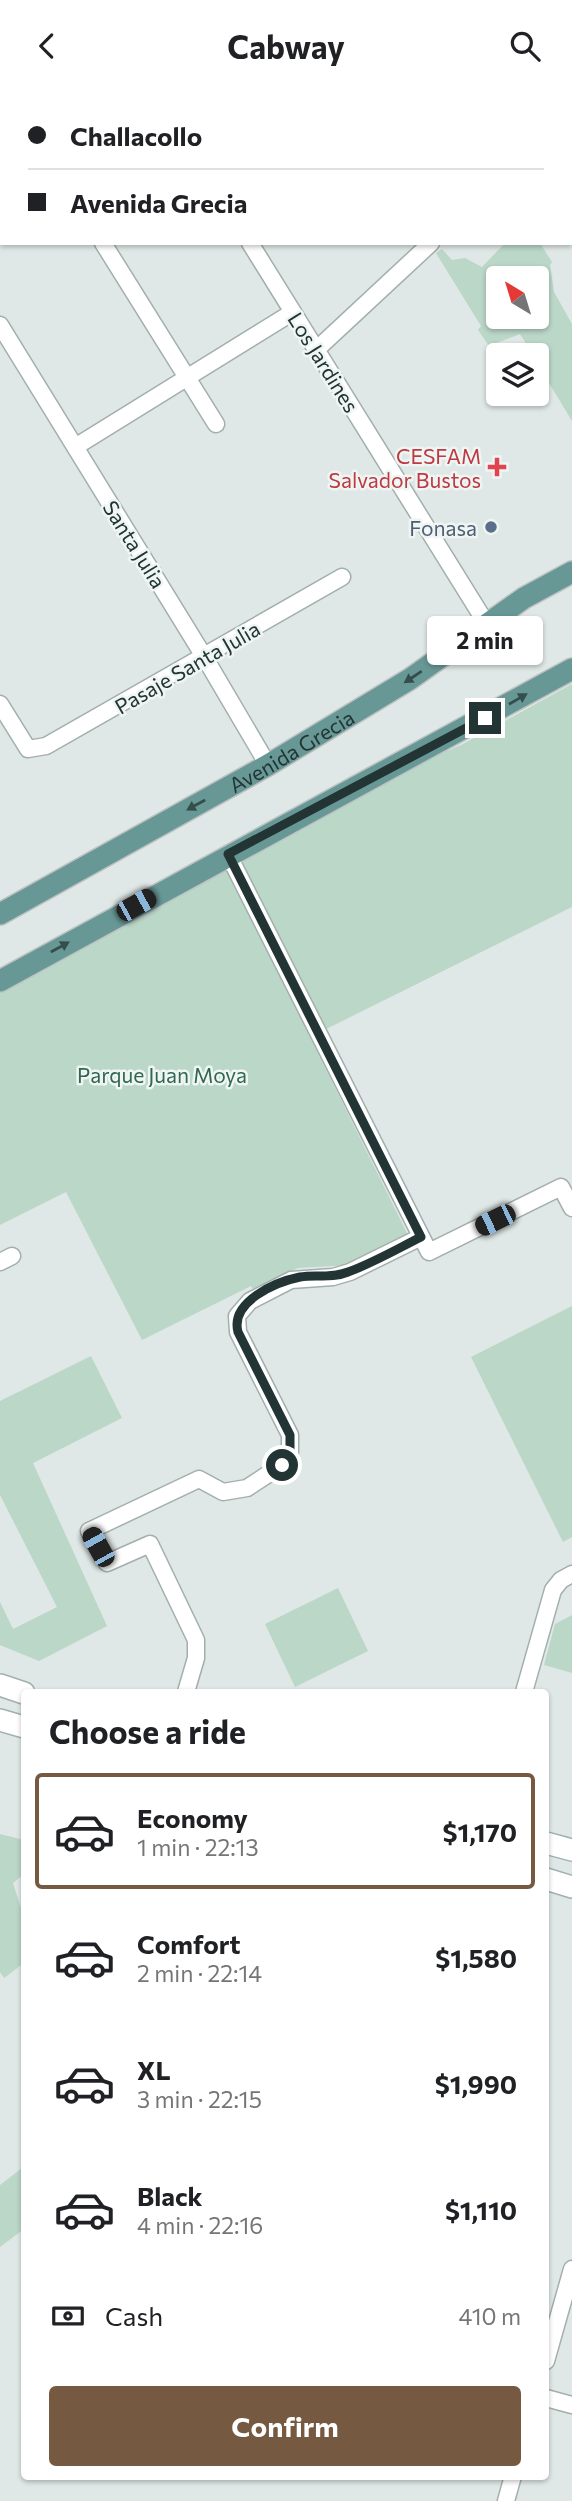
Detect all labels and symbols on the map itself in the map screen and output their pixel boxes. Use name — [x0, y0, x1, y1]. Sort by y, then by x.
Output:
north arrow — [486, 266, 550, 329]
street label: Los Jardines — [283, 307, 365, 417]
place label: CESFAM Salvador Bustos — [329, 443, 481, 492]
marker: CESFAM Salvador Bustos — [487, 457, 507, 477]
street label: Santa Julia — [98, 496, 172, 592]
place label: Fonasa — [409, 515, 477, 540]
marker: Fonasa — [483, 519, 499, 535]
street label: Pasaje Santa Julia — [110, 615, 264, 719]
callout: 2 min — [427, 617, 543, 665]
one-way arrow — [404, 670, 422, 684]
one-way arrow — [509, 693, 528, 705]
route end — [469, 702, 501, 734]
street label: Avenida Grecia — [224, 704, 358, 797]
one-way arrow — [186, 799, 206, 811]
car — [113, 886, 160, 924]
one-way arrow — [50, 941, 69, 953]
park label: Parque Juan Moya — [77, 1062, 247, 1087]
car — [472, 1201, 519, 1239]
route start — [266, 1449, 298, 1481]
car — [79, 1524, 118, 1570]

